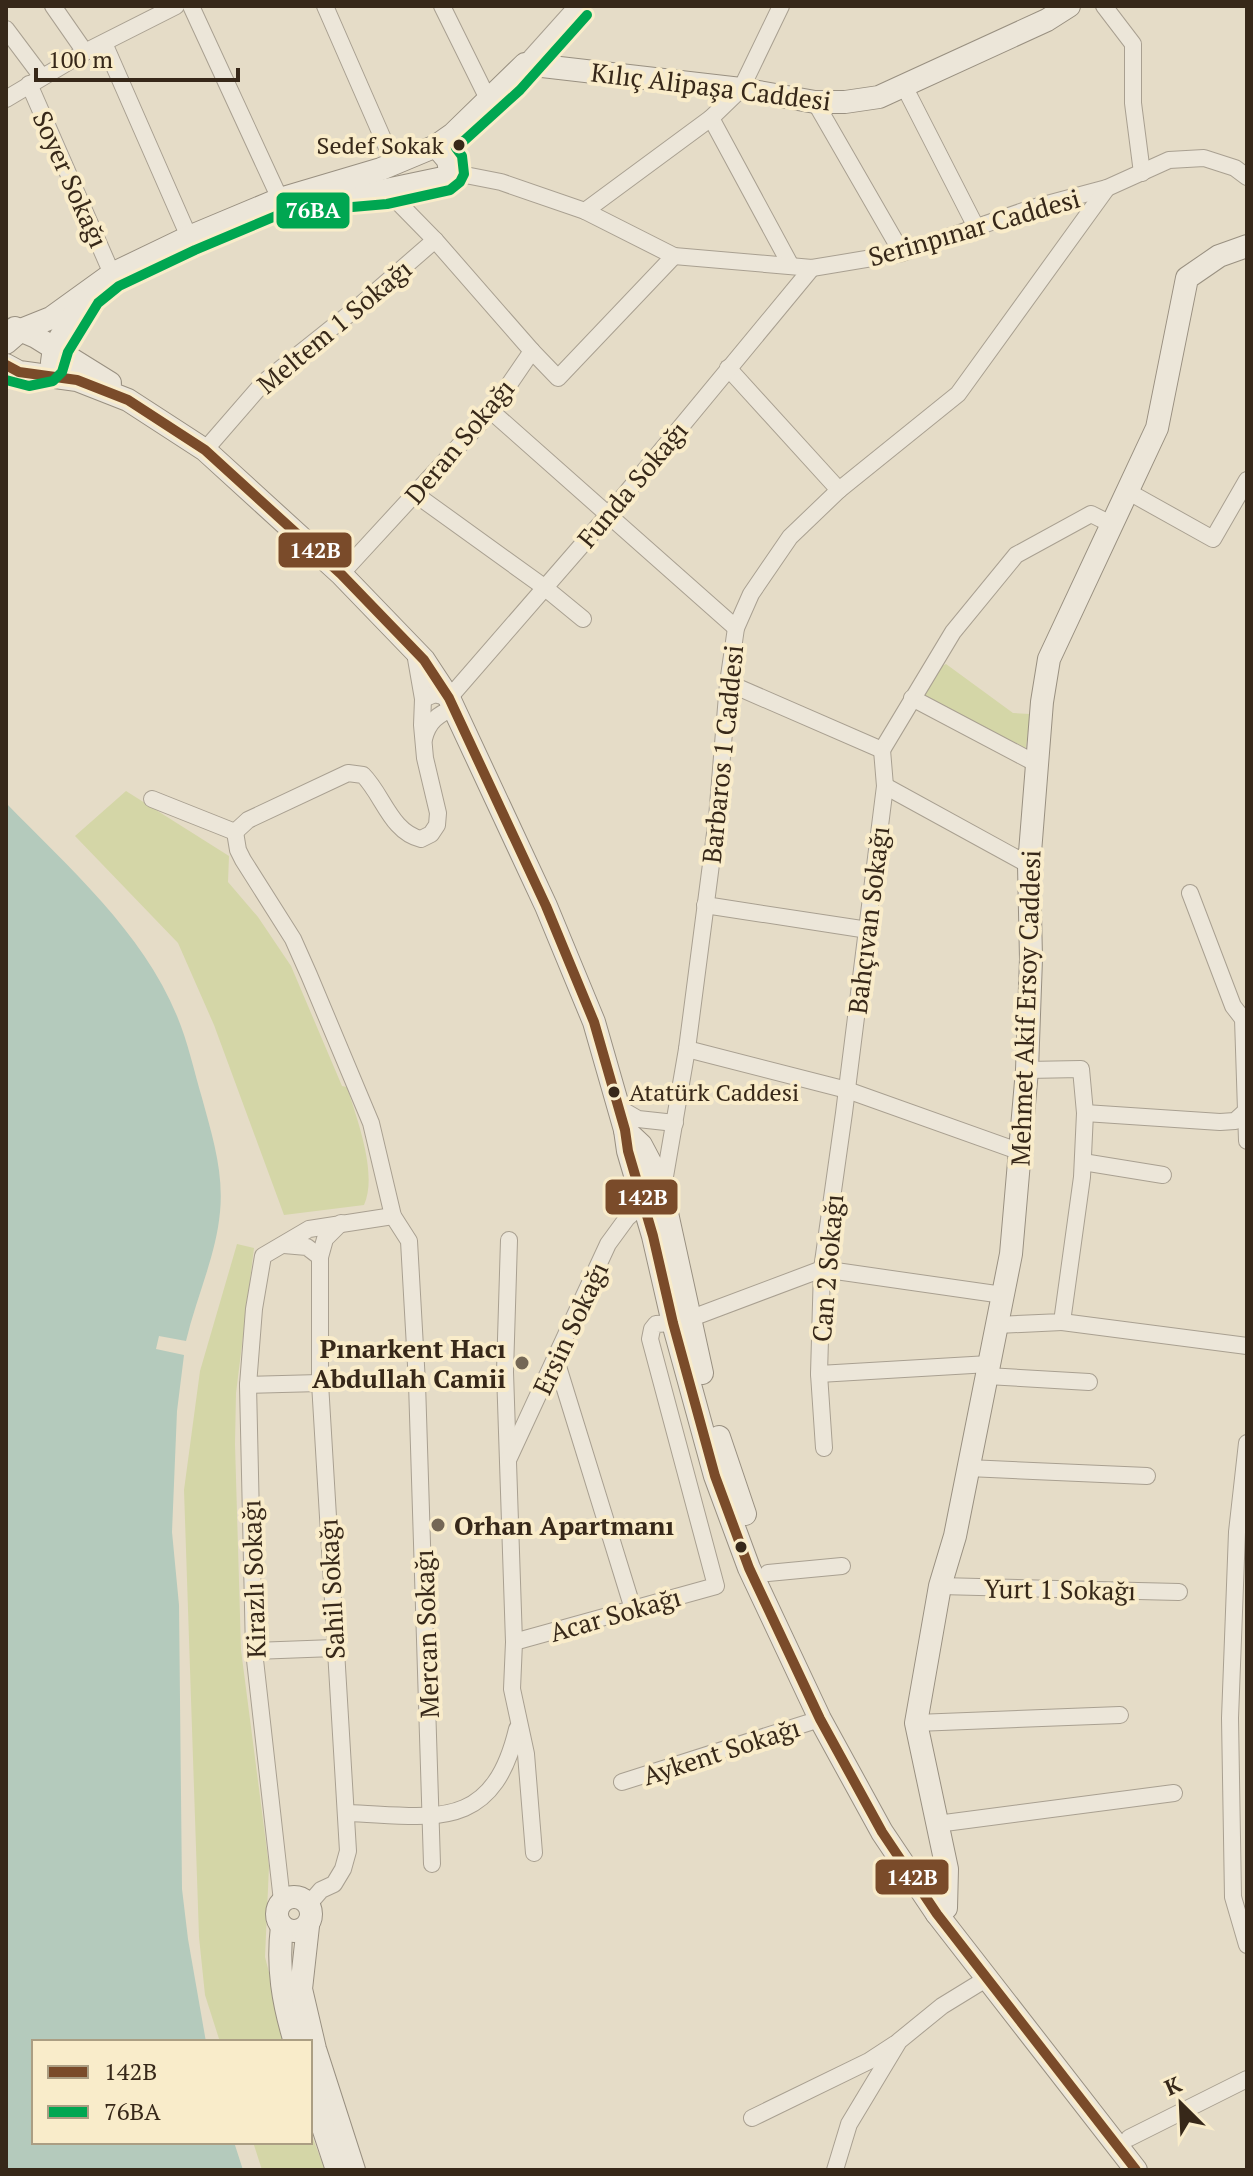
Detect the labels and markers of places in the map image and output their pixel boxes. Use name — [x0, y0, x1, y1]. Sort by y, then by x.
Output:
place label: Sedef Sokak — [317, 129, 445, 161]
marker: Sedef Sokak — [451, 137, 467, 153]
place label: Atatürk Caddesi — [629, 1076, 799, 1108]
marker: Atatürk Caddesi — [606, 1084, 622, 1100]
place label: Pınarkent Hacı Abdullah Camii — [312, 1331, 506, 1395]
marker: Pınarkent Hacı Abdullah Camii — [513, 1354, 531, 1372]
place label: Orhan Apartmanı — [454, 1508, 674, 1542]
marker: Orhan Apartmanı — [429, 1516, 447, 1534]
unlabelled marker — [733, 1539, 749, 1555]

